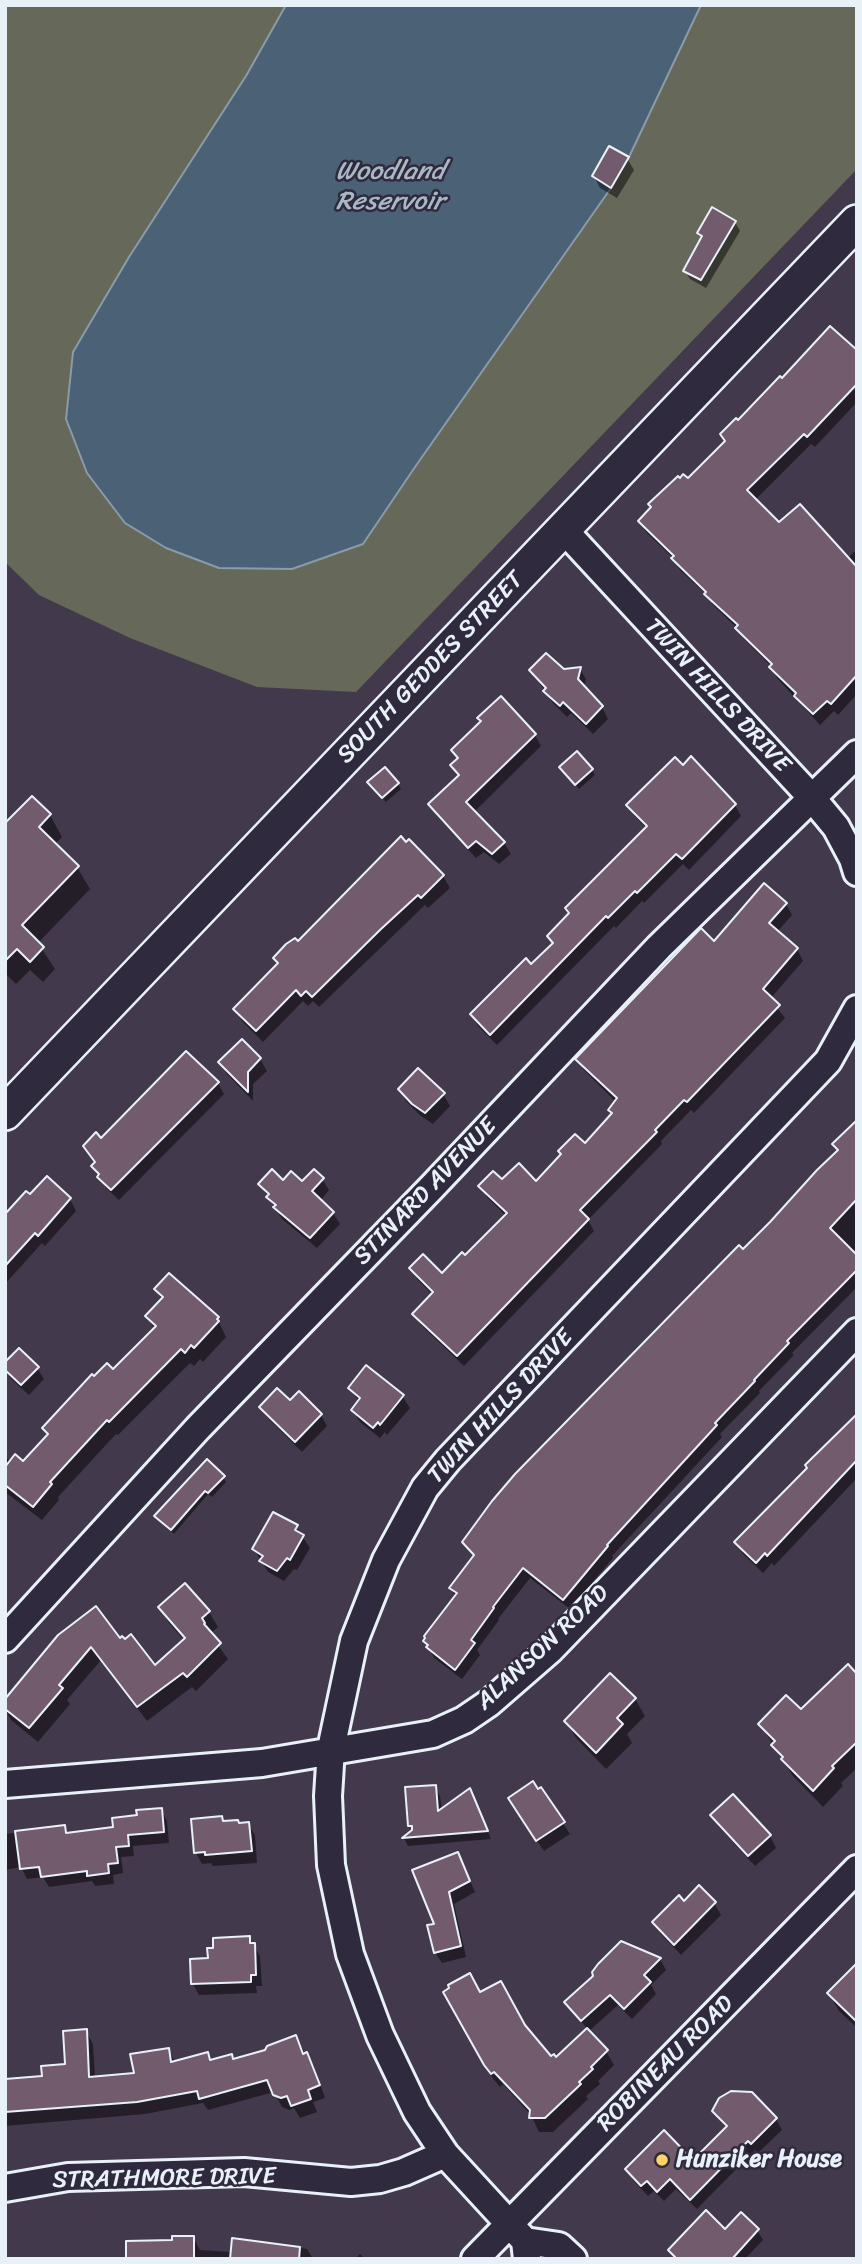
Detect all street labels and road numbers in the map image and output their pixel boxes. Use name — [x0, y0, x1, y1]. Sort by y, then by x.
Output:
street label: SOUTH GEDDES STREET — [332, 566, 530, 770]
street label: TWIN HILLS DRIVE — [638, 613, 796, 779]
street label: STINARD AVENUE — [348, 1112, 504, 1272]
street label: TWIN HILLS DRIVE — [422, 1324, 580, 1490]
street label: ALANSON ROAD — [471, 1579, 615, 1717]
street label: ROBINEAU ROAD — [592, 1990, 740, 2138]
street label: STRATHMORE DRIVE — [52, 2163, 276, 2195]

